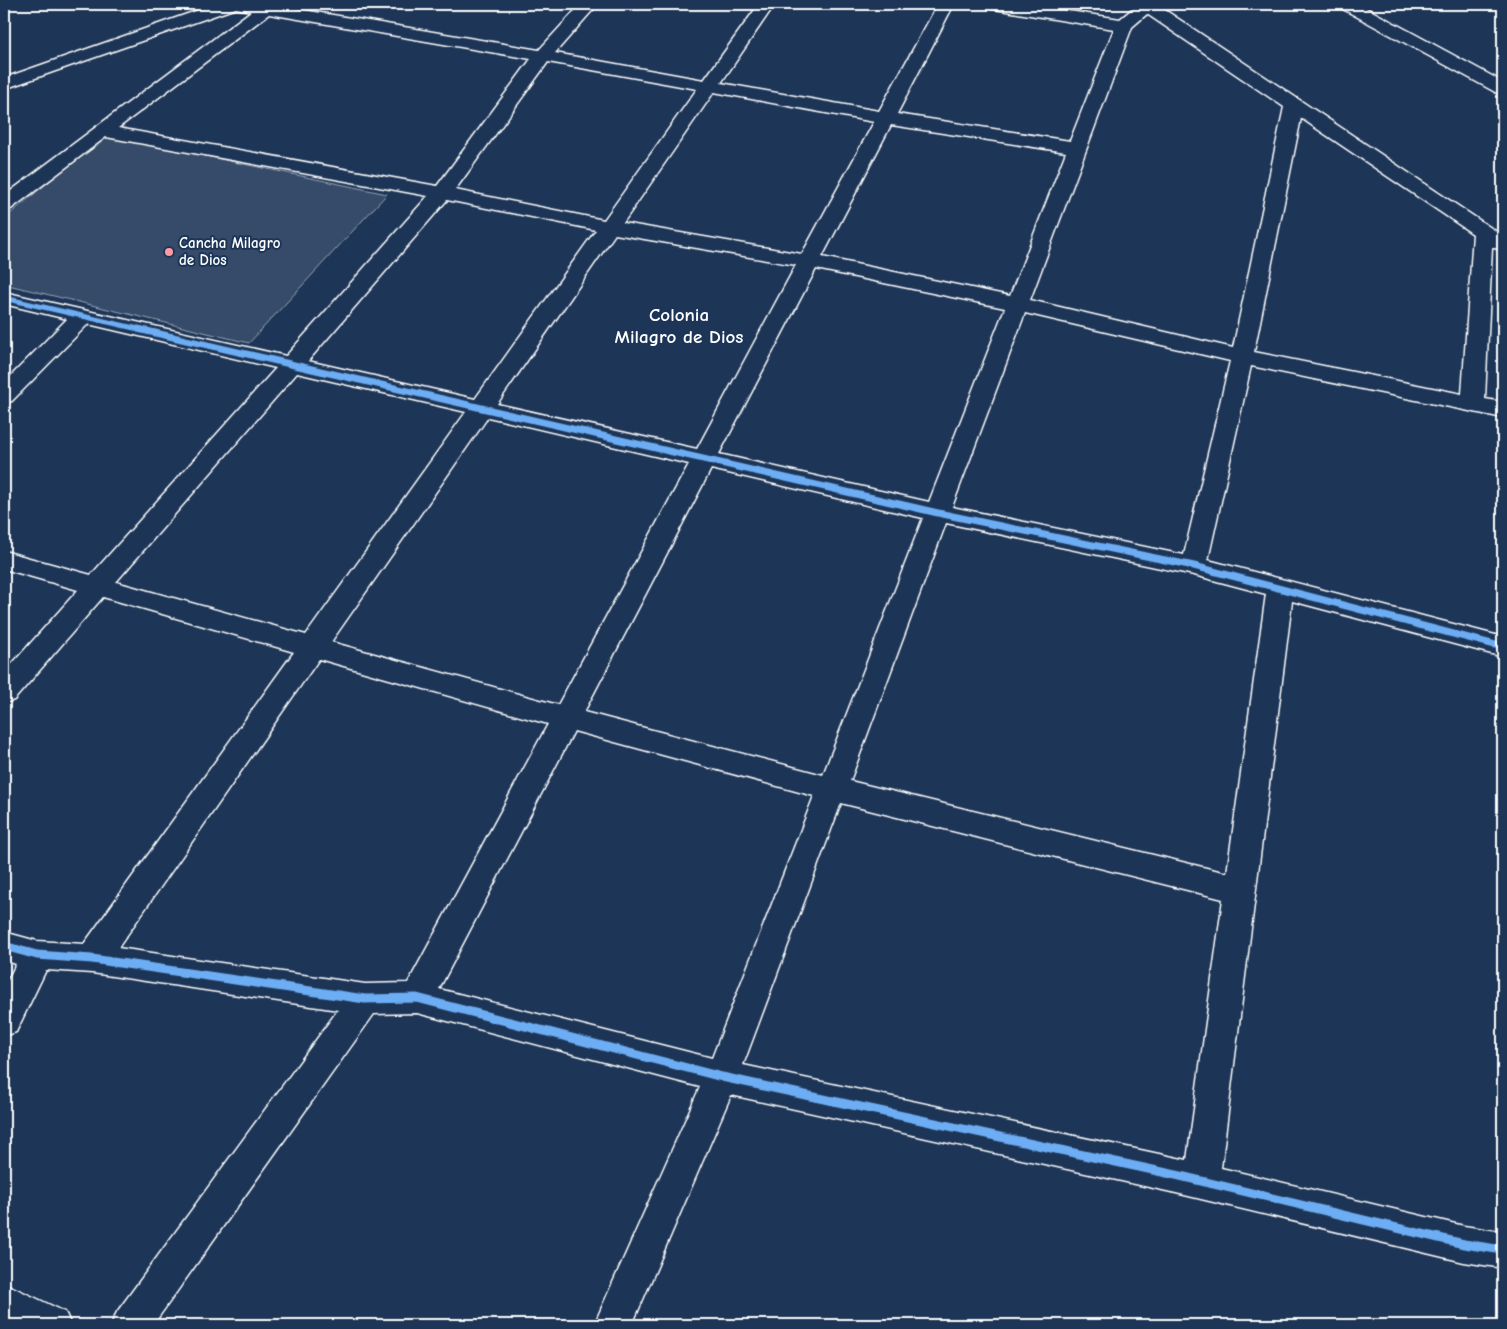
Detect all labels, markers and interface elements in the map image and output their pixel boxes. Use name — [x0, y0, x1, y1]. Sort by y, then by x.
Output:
place label: Cancha Milagro de Dios — [179, 234, 281, 269]
marker: Cancha Milagro de Dios — [163, 246, 175, 258]
district label: Colonia Milagro de Dios — [615, 304, 743, 348]

